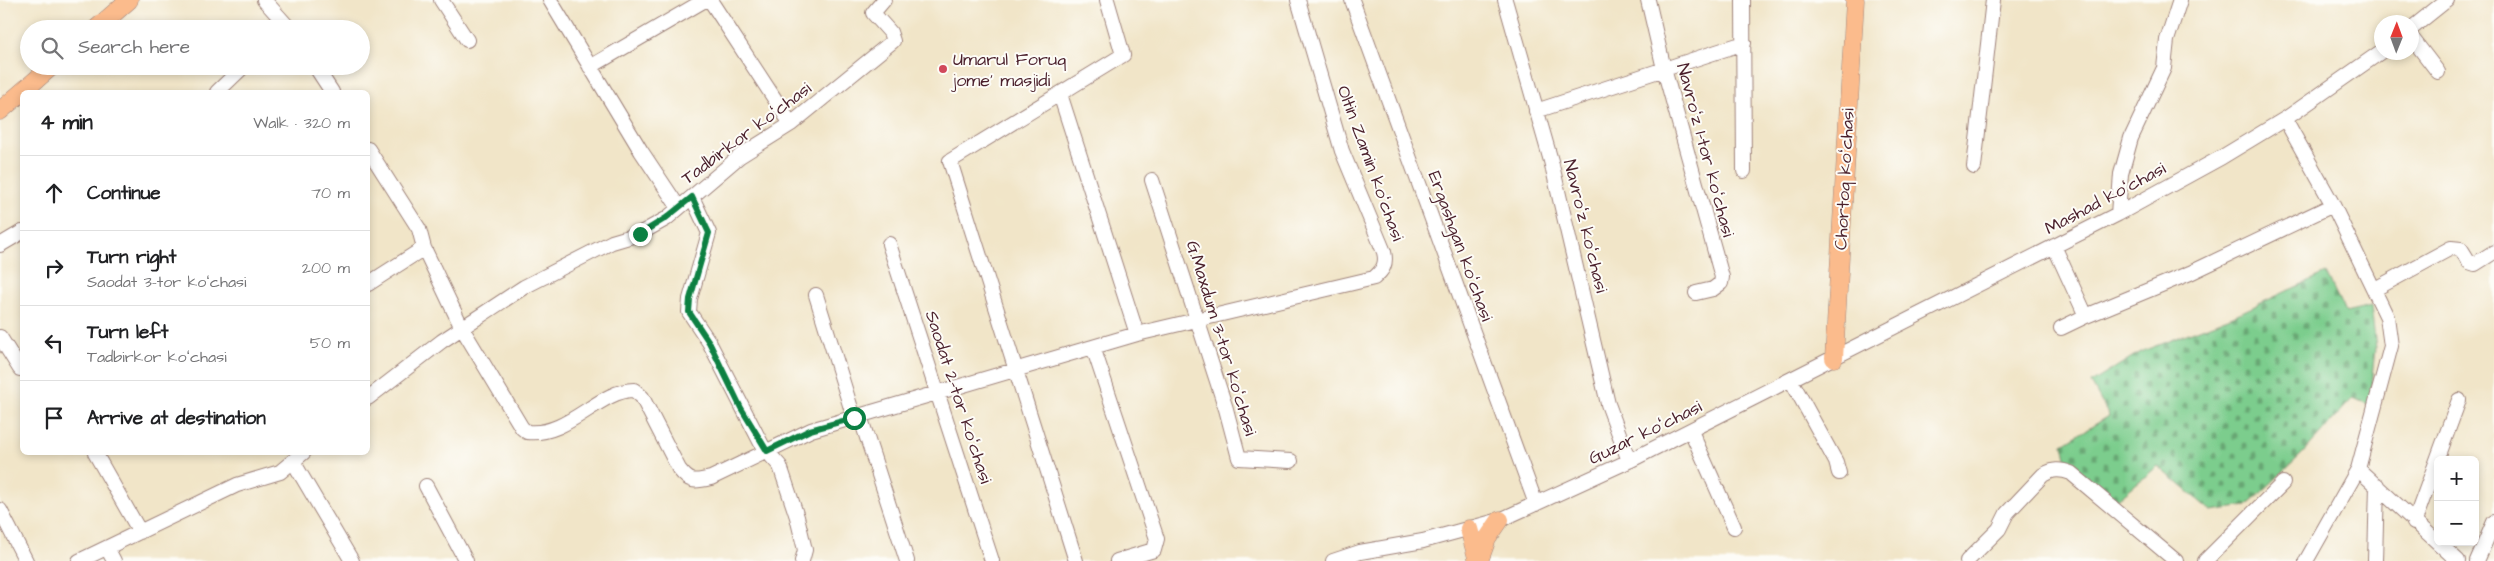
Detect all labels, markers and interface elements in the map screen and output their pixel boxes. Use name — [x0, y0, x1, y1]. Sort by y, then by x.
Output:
north arrow — [2374, 15, 2419, 60]
search box — [20, 20, 370, 75]
icon: search — [38, 34, 66, 62]
text: Search here — [78, 34, 190, 61]
place label: Umarul Foruq jome' masjidi — [951, 47, 1066, 93]
street label: Navroʻz 1-tor koʻchasi — [1670, 61, 1741, 240]
marker: Umarul Foruq jome' masjidi — [937, 63, 949, 75]
street label: Tadbirkor koʻchasi — [676, 76, 817, 191]
street label: Oltin Zamin koʻchasi — [1331, 82, 1410, 245]
street label: Chortoq koʻchasi — [1828, 107, 1861, 251]
text: 4 min — [40, 108, 93, 137]
text: Walk · 320 m — [253, 112, 350, 134]
street label: Mashad koʻchasi — [2040, 156, 2170, 241]
street label: Navroʻz koʻchasi — [1557, 157, 1614, 296]
street label: Ergashgan koʻchasi — [1421, 168, 1499, 325]
icon: ahead — [40, 179, 68, 207]
text: Continue — [87, 180, 161, 207]
text: 70 m — [311, 182, 350, 204]
route end — [629, 223, 652, 246]
street label: G.Maxdum 3-tor koʻchasi — [1180, 238, 1263, 439]
text: Turn right — [87, 244, 176, 271]
icon: right — [40, 254, 68, 282]
text: 200 m — [302, 257, 350, 279]
text: Saodat 3-tor koʻchasi — [87, 271, 246, 293]
street label: Saodat 2-tor koʻchasi — [919, 307, 998, 487]
text: Turn left — [87, 319, 168, 346]
icon: left — [40, 329, 68, 357]
text: 50 m — [310, 332, 350, 354]
text: Tadbirkor koʻchasi — [87, 346, 227, 368]
street label: Guzar koʻchasi — [1584, 394, 1706, 471]
icon: arrive — [40, 404, 68, 432]
text: Arrive at destination — [87, 405, 266, 432]
route start — [843, 407, 866, 430]
map controls — [2434, 456, 2479, 546]
button: + — [2434, 456, 2479, 501]
button: − — [2434, 501, 2479, 546]

